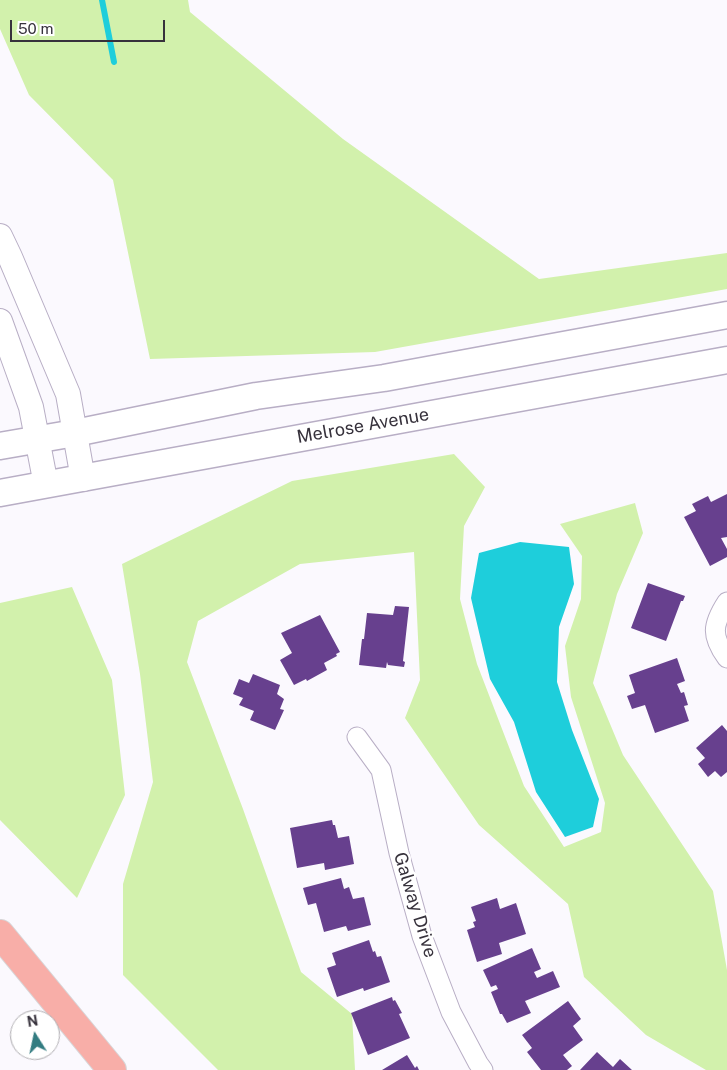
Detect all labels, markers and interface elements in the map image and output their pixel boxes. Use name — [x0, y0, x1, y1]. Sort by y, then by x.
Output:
scale bar — [12, 10, 168, 42]
text: 50 m — [18, 20, 53, 37]
street label: Melrose Avenue — [295, 404, 431, 448]
street label: Galway Drive — [389, 850, 441, 960]
north arrow — [10, 1010, 60, 1060]
text: N — [26, 1012, 39, 1030]

